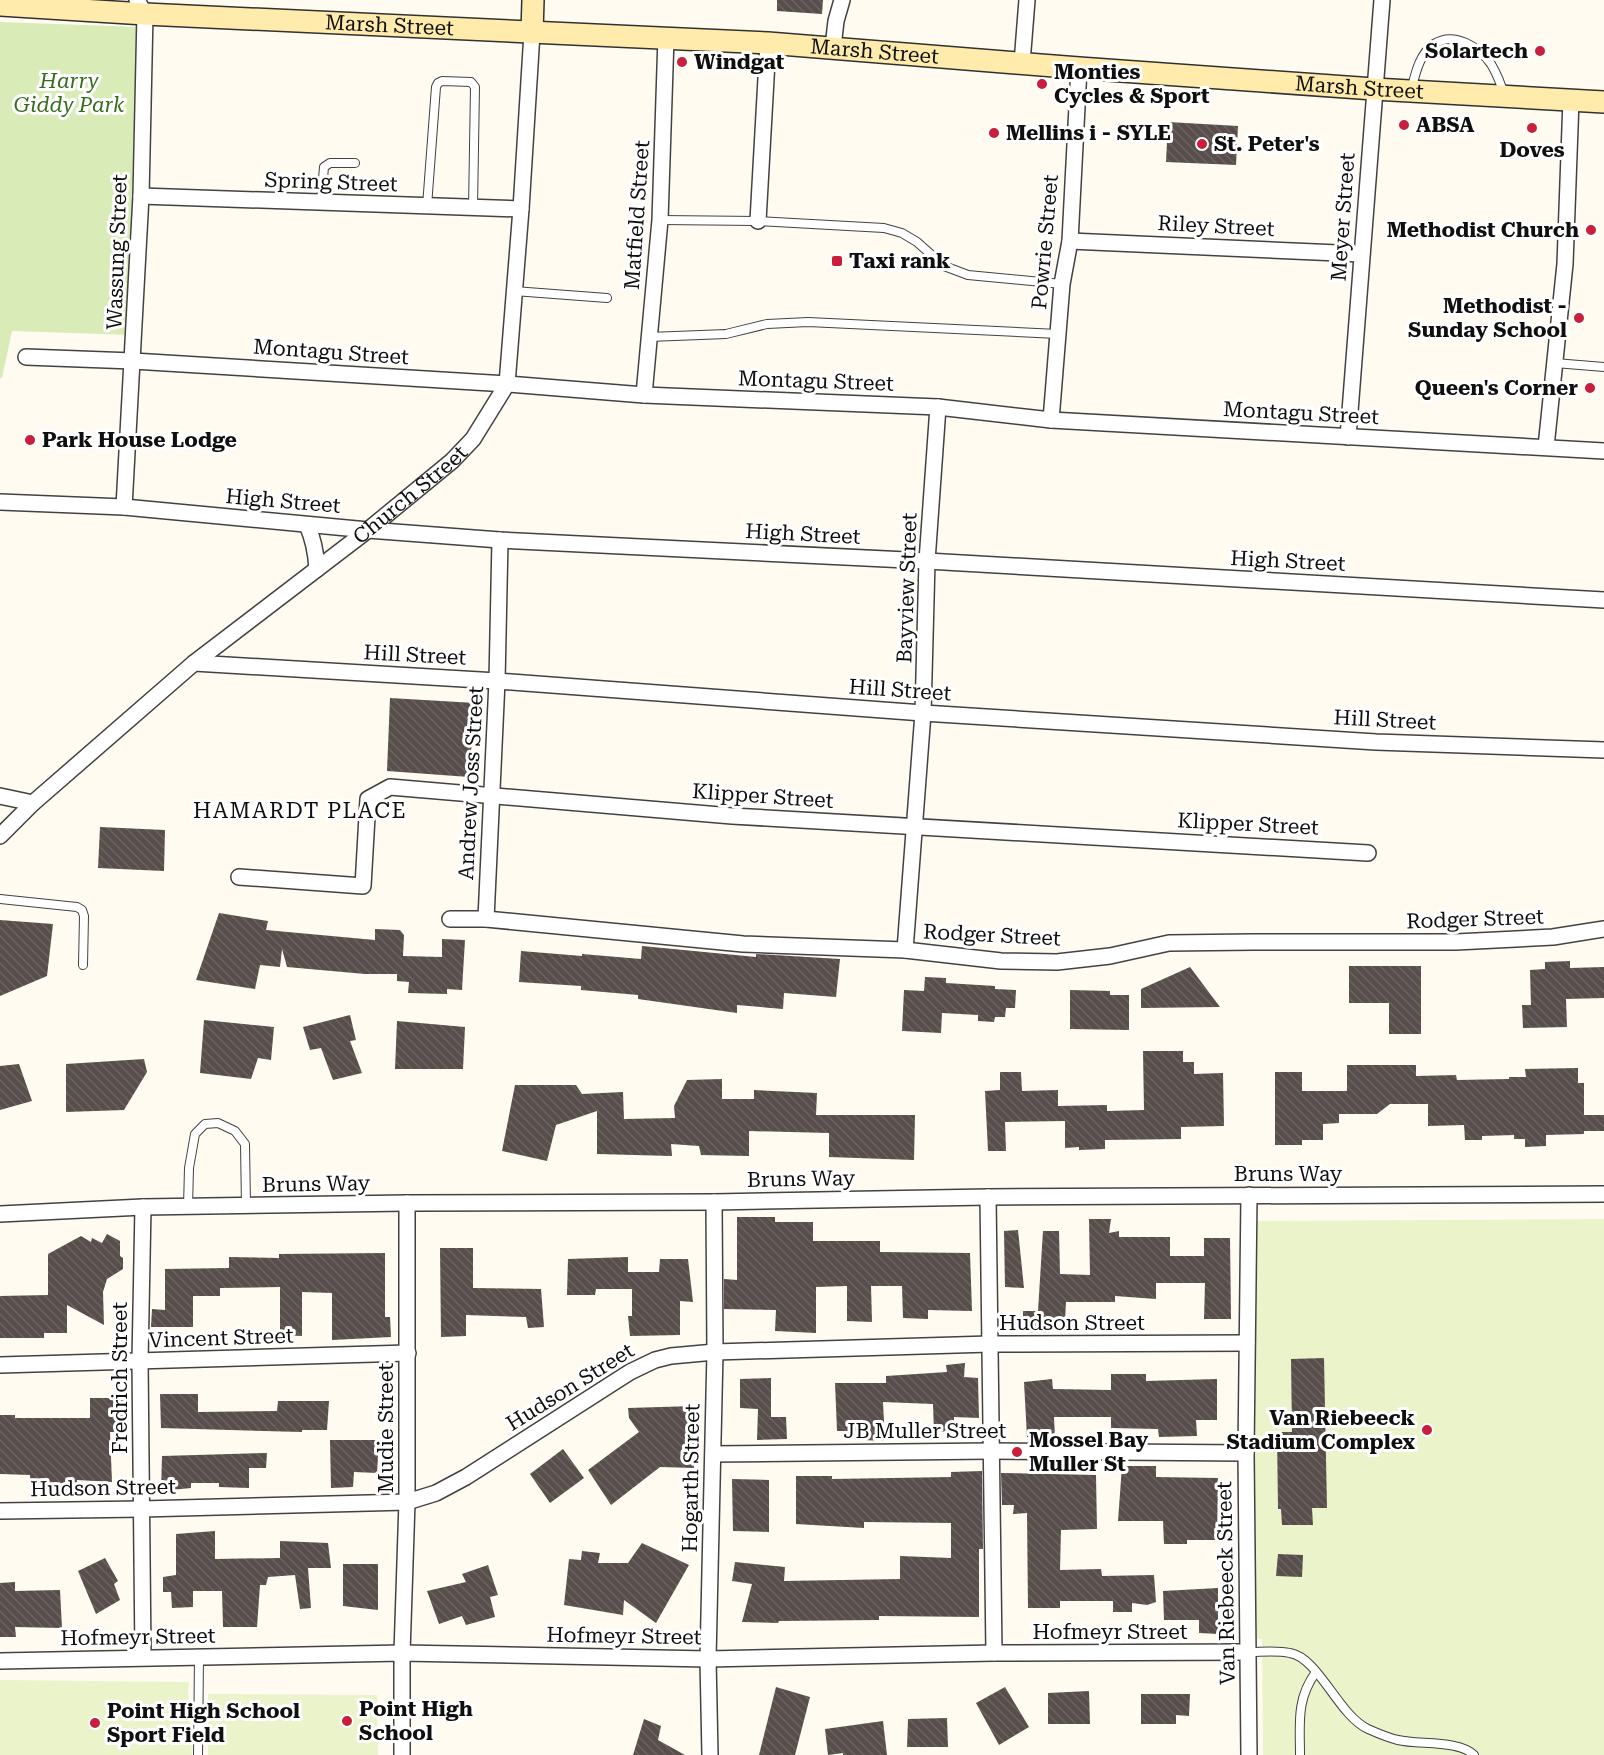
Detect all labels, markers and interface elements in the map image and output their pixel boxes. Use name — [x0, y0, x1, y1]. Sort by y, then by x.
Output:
street label: Marsh Street — [324, 10, 455, 40]
street label: Marsh Street — [809, 34, 940, 69]
place label: Solartech — [1425, 39, 1528, 63]
marker: Solartech — [1533, 44, 1547, 58]
place label: Windgat — [694, 50, 785, 74]
marker: Windgat — [675, 55, 689, 69]
place label: Monties Cycles & Sport — [1054, 60, 1210, 108]
park label: Harry Giddy Park — [14, 69, 125, 117]
street label: Marsh Street — [1294, 71, 1425, 104]
marker: Monties Cycles & Sport — [1035, 77, 1049, 91]
place label: ABSA — [1416, 113, 1475, 137]
marker: ABSA — [1397, 118, 1411, 132]
place label: Mellins i - SYLE — [1006, 121, 1171, 145]
marker: Doves — [1525, 121, 1539, 135]
marker: Mellins i - SYLE — [987, 126, 1001, 140]
place label: St. Peter's — [1214, 132, 1320, 156]
marker: St. Peter's — [1195, 137, 1209, 151]
place label: Doves — [1499, 138, 1565, 162]
street label: Matfield Street — [620, 139, 654, 291]
street label: Meyer Street — [1327, 152, 1359, 282]
street label: Spring Street — [264, 168, 398, 196]
street label: Powrie Street — [1027, 173, 1063, 310]
street label: Wassung Street — [102, 174, 132, 330]
street label: Riley Street — [1157, 211, 1275, 241]
place label: Methodist Church — [1387, 218, 1579, 242]
marker: Methodist Church — [1584, 223, 1598, 237]
place label: Taxi rank — [849, 249, 951, 273]
marker: Taxi rank — [830, 254, 844, 268]
place label: Methodist - Sunday School — [1408, 294, 1567, 342]
marker: Methodist - Sunday School — [1572, 311, 1586, 325]
street label: Montagu Street — [252, 335, 410, 369]
street label: Montagu Street — [738, 366, 894, 396]
place label: Queen's Corner — [1415, 376, 1578, 400]
marker: Queen's Corner — [1583, 381, 1597, 395]
street label: Montagu Street — [1223, 397, 1380, 429]
place label: Park House Lodge — [42, 428, 237, 452]
marker: Park House Lodge — [23, 433, 37, 447]
street label: Church Street — [348, 441, 472, 549]
street label: High Street — [225, 484, 342, 518]
street label: Bayview Street — [892, 512, 922, 664]
street label: High Street — [745, 519, 861, 549]
street label: High Street — [1230, 546, 1346, 576]
street label: Hill Street — [363, 640, 467, 670]
street label: Hill Street — [848, 674, 952, 706]
street label: Andrew Joss Street — [454, 685, 488, 880]
street label: Hill Street — [1333, 705, 1437, 735]
street label: Klipper Street — [692, 779, 835, 813]
district label: HAMARDT PLACE — [193, 798, 407, 823]
street label: Klipper Street — [1177, 808, 1320, 840]
street label: Rodger Street — [1406, 905, 1544, 933]
street label: Rodger Street — [923, 919, 1062, 951]
street label: Bruns Way — [1234, 1162, 1343, 1186]
street label: Bruns Way — [747, 1166, 856, 1192]
street label: Bruns Way — [262, 1171, 371, 1197]
street label: Fredrich Street — [108, 1302, 132, 1454]
street label: Hudson Street — [999, 1311, 1145, 1335]
street label: Vincent Street — [148, 1323, 294, 1353]
street label: Hudson Street — [502, 1338, 638, 1436]
street label: Mudie Street — [374, 1363, 398, 1493]
street label: Hogarth Street — [678, 1403, 704, 1553]
place label: Van Riebeeck Stadium Complex — [1226, 1406, 1416, 1454]
street label: JB Muller Street — [844, 1419, 1007, 1443]
marker: Van Riebeeck Stadium Complex — [1420, 1423, 1434, 1437]
place label: Mossel Bay Muller St — [1029, 1428, 1149, 1476]
marker: Mossel Bay Muller St — [1010, 1445, 1024, 1459]
street label: Hudson Street — [30, 1475, 176, 1501]
street label: Van Riebeeck Street — [1212, 1481, 1240, 1685]
street label: Hofmeyr Street — [1032, 1620, 1188, 1644]
street label: Hofmeyr Street — [546, 1623, 702, 1649]
street label: Hofmeyr Street — [60, 1624, 216, 1650]
place label: Point High School — [359, 1697, 473, 1745]
place label: Point High School Sport Field — [107, 1699, 300, 1747]
marker: Point High School — [340, 1714, 354, 1728]
marker: Point High School Sport Field — [88, 1716, 102, 1730]

